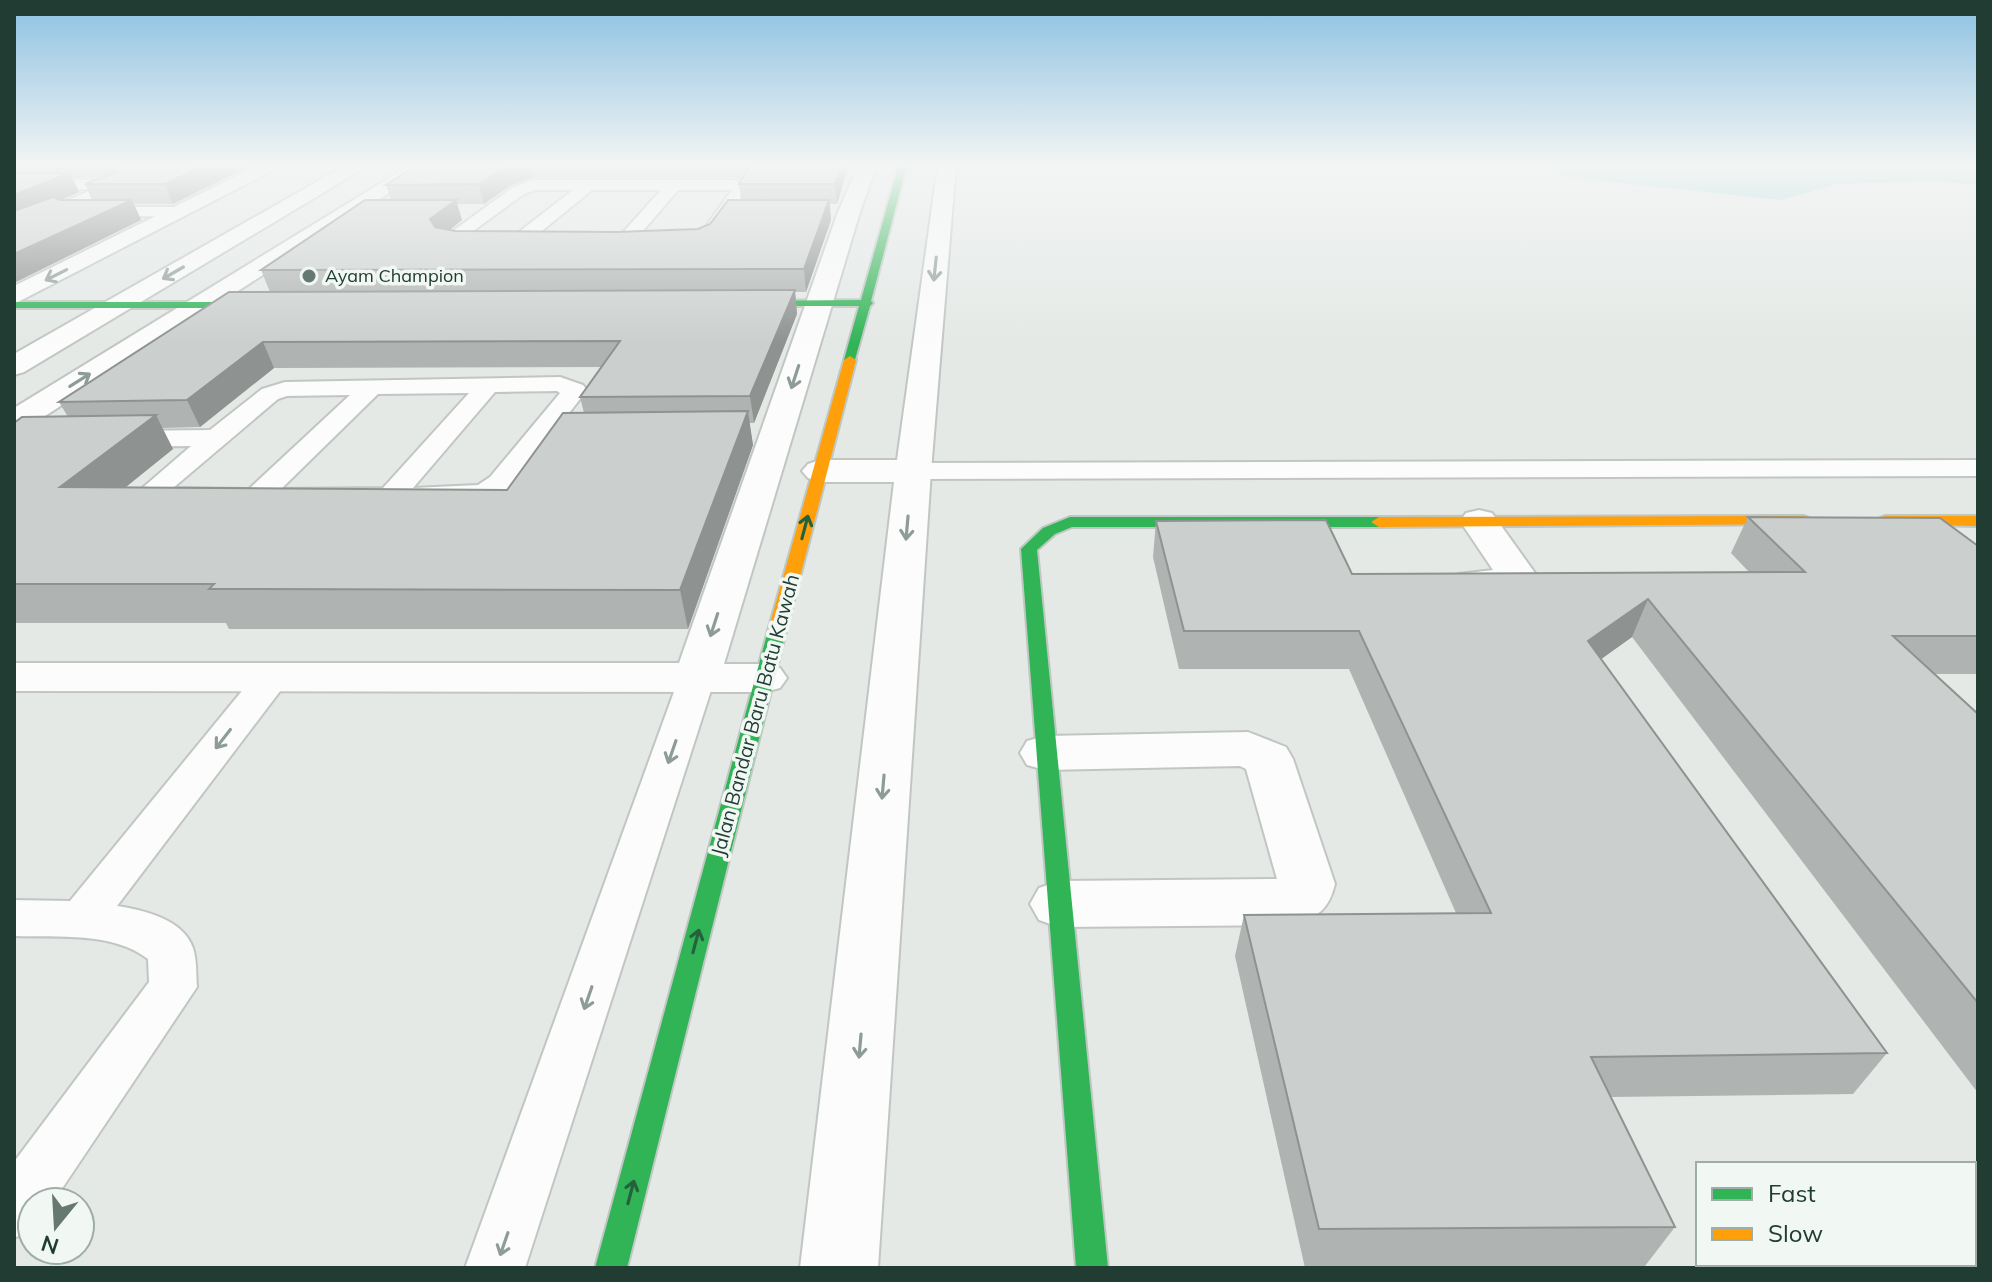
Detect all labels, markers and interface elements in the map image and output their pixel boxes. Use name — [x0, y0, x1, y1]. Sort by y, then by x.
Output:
one-way arrow — [928, 256, 943, 282]
place label: Ayam Champion — [325, 264, 464, 287]
one-way arrow — [162, 265, 185, 281]
marker: Ayam Champion — [300, 267, 318, 285]
one-way arrow — [44, 268, 68, 283]
one-way arrow — [786, 365, 801, 390]
one-way arrow — [68, 372, 91, 388]
one-way arrow — [900, 514, 915, 541]
one-way arrow — [798, 515, 813, 540]
street label: Jalan Bandar Baru Batu Kawah — [705, 571, 804, 858]
one-way arrow — [706, 612, 721, 637]
one-way arrow — [215, 728, 232, 749]
one-way arrow — [663, 739, 678, 764]
one-way arrow — [876, 773, 891, 800]
one-way arrow — [689, 928, 704, 954]
one-way arrow — [579, 985, 594, 1010]
one-way arrow — [852, 1032, 867, 1059]
legend — [1696, 1162, 1976, 1266]
text: Fast — [1768, 1178, 1816, 1208]
one-way arrow — [624, 1180, 639, 1206]
north arrow — [16, 1186, 96, 1266]
text: Slow — [1768, 1218, 1823, 1248]
text: N — [38, 1229, 62, 1261]
one-way arrow — [495, 1231, 510, 1256]

